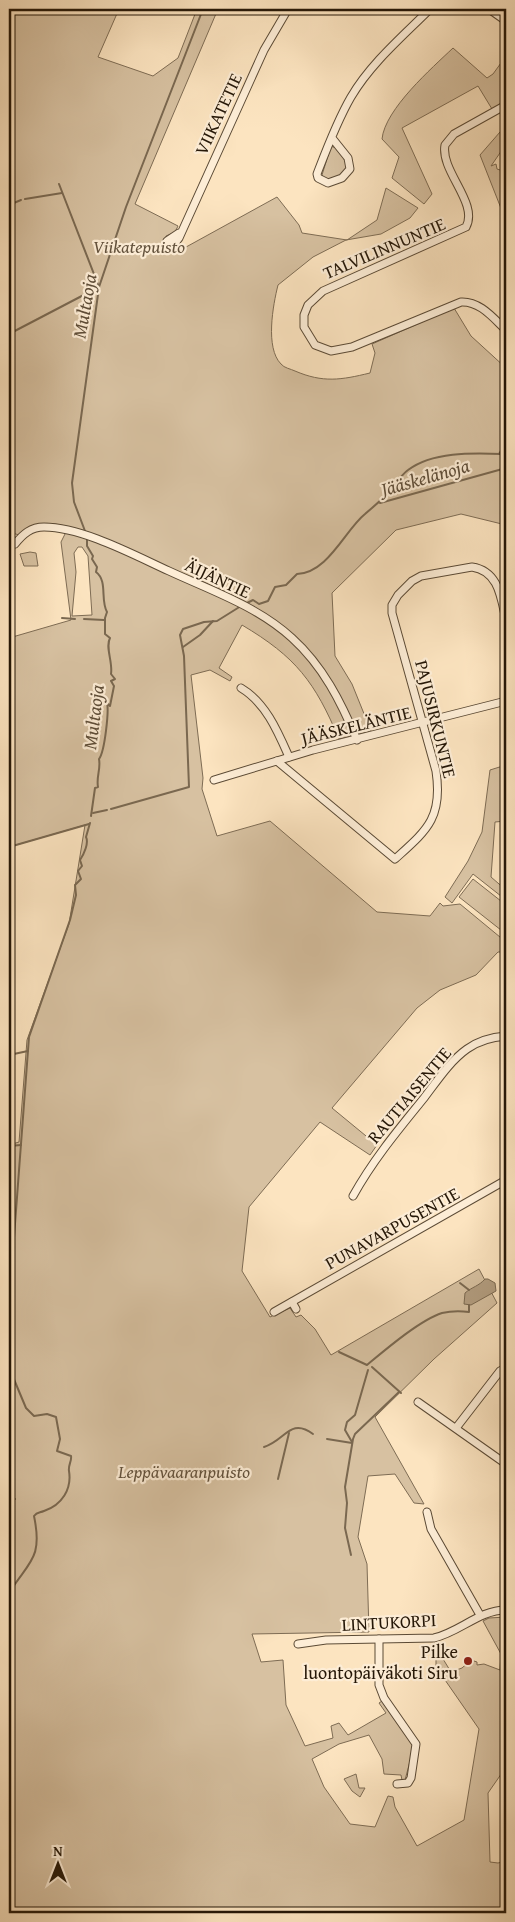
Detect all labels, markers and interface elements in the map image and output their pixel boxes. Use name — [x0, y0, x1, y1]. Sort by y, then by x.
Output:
street label: VIIKATETIE — [187, 69, 249, 159]
street label: TALVILINNUNTIE — [319, 210, 449, 286]
park label: Viikatepuisto — [93, 233, 185, 260]
water label: Multaoja — [65, 271, 103, 341]
water label: Jääskelänoja — [375, 451, 473, 504]
street label: ÄIJÄNTIE — [181, 551, 255, 605]
street label: PAJUSIRKUNTIE — [408, 657, 464, 781]
water label: Multaoja — [75, 683, 111, 751]
street label: JÄÄSKELÄNTIE — [296, 698, 414, 752]
street label: RAUTIAISENTIE — [360, 1041, 458, 1149]
street label: PUNAVARPUSENTIE — [320, 1180, 464, 1276]
park label: Leppävaaranpuisto — [117, 1458, 250, 1485]
street label: LINTUKORPI — [341, 1606, 437, 1638]
place label: Pilke luontopäiväkoti Siru — [303, 1638, 458, 1686]
marker: Pilke luontopäiväkoti Siru — [462, 1655, 474, 1667]
north arrow — [32, 1840, 82, 1890]
text: N — [53, 1841, 63, 1861]

